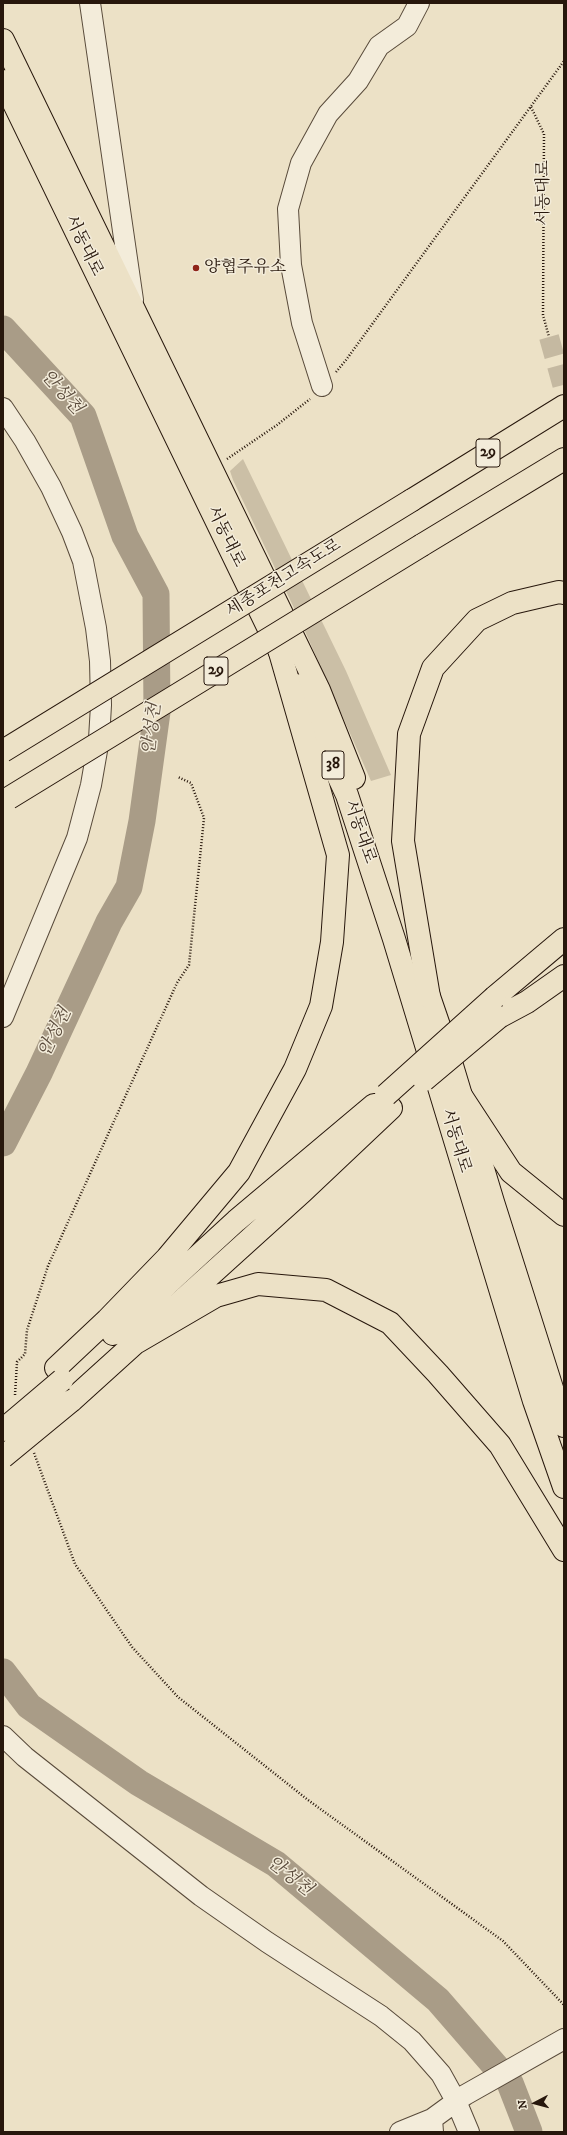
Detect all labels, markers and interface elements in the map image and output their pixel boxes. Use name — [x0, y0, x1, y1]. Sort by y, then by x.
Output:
street label: 서동대로 — [534, 160, 554, 226]
street label: 서동대로 — [59, 212, 107, 280]
place label: 양협주유소 — [204, 258, 286, 278]
marker: 양협주유소 — [191, 263, 201, 273]
water label: 안성천 — [36, 366, 86, 420]
road number: 29 — [476, 439, 500, 467]
street label: 서동대로 — [201, 503, 249, 571]
street label: 세종포천고속도로 — [223, 536, 345, 622]
road number: 29 — [204, 657, 228, 685]
water label: 안성천 — [139, 702, 167, 756]
road number: 38 — [322, 751, 344, 779]
street label: 서동대로 — [339, 798, 379, 866]
water label: 안성천 — [35, 1005, 77, 1061]
street label: 서동대로 — [436, 1107, 474, 1175]
water label: 안성천 — [262, 1852, 316, 1902]
north arrow — [515, 2083, 555, 2123]
text: N — [516, 2099, 530, 2109]

